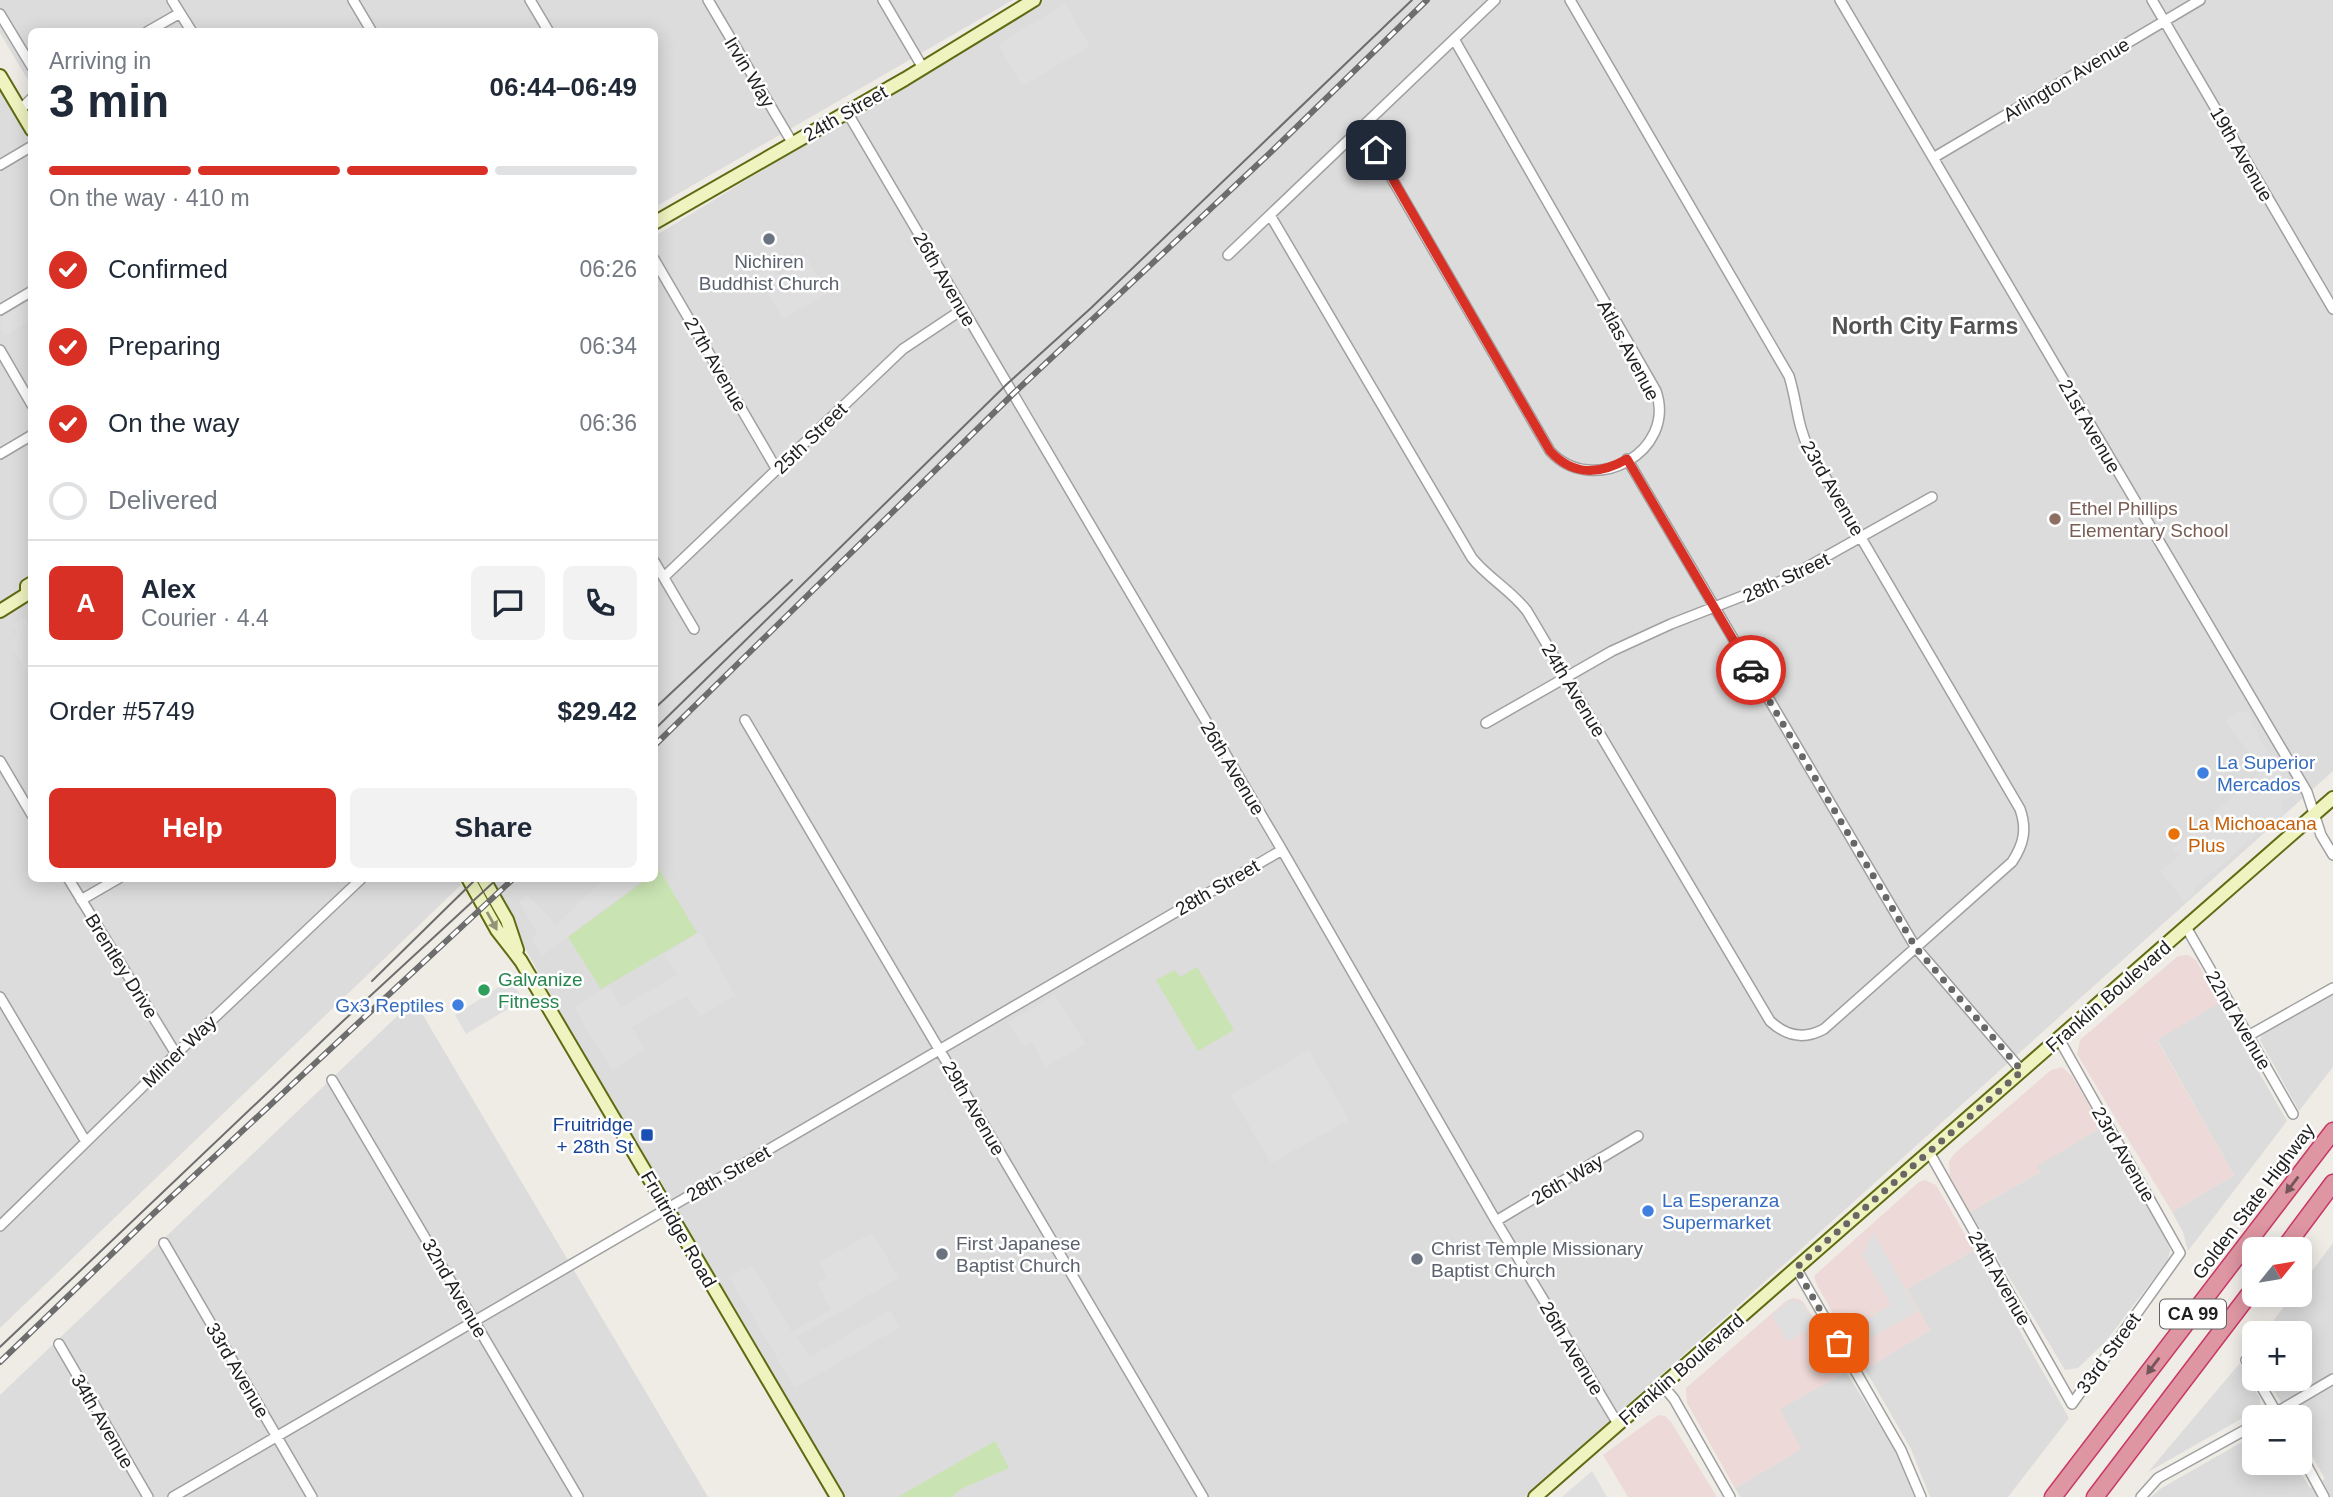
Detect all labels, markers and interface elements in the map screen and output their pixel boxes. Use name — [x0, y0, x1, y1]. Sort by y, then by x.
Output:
street label: Irvin Way — [720, 33, 779, 112]
street label: Arlington Avenue — [1999, 34, 2133, 125]
text: Arriving in — [49, 48, 151, 74]
text: 06:44–06:49 — [490, 72, 637, 102]
text: 3 min — [49, 75, 169, 127]
street label: 24th Street — [800, 81, 891, 146]
street label: 19th Avenue — [2206, 103, 2277, 205]
pin — [1346, 120, 1406, 180]
icon: home — [1357, 131, 1395, 169]
text: On the way · 410 m — [49, 185, 250, 211]
street label: 26th Avenue — [909, 228, 980, 330]
marker: Nichiren Buddhist Church — [761, 231, 777, 247]
icon: check — [49, 251, 87, 289]
place label: Nichiren Buddhist Church — [699, 251, 839, 294]
text: Confirmed — [108, 254, 228, 284]
text: 06:26 — [579, 256, 637, 282]
street label: Atlas Avenue — [1593, 296, 1664, 404]
street label: 27th Avenue — [680, 313, 751, 415]
district label: North City Farms — [1832, 313, 2018, 339]
icon: check — [49, 328, 87, 366]
text: Preparing — [108, 331, 221, 361]
text: 06:34 — [579, 333, 637, 359]
street label: 21st Avenue — [2054, 376, 2125, 477]
street label: 25th Street — [770, 398, 852, 478]
icon: check — [49, 405, 87, 443]
text: On the way — [108, 408, 240, 438]
text: 06:36 — [579, 410, 637, 436]
street label: 23rd Avenue — [1797, 437, 1868, 540]
text: Delivered — [108, 485, 218, 515]
place label: Ethel Phillips Elementary School — [2069, 498, 2228, 541]
marker: Ethel Phillips Elementary School — [2047, 511, 2063, 527]
street label: 28th Street — [1740, 548, 1833, 607]
button: chat — [471, 566, 545, 640]
button: phone — [563, 566, 637, 640]
text: Alex — [141, 574, 196, 604]
text: A — [77, 588, 95, 618]
text: Courier · 4.4 — [141, 605, 269, 631]
courier — [1716, 635, 1786, 705]
street label: 24th Avenue — [1537, 640, 1610, 741]
icon: car — [1732, 651, 1770, 689]
text: Order #5749 — [49, 696, 195, 726]
text: $29.42 — [557, 696, 637, 726]
street label: 26th Avenue — [1196, 718, 1269, 819]
place label: La Superior Mercados — [2217, 752, 2316, 795]
marker: La Superior Mercados — [2195, 765, 2211, 781]
button: Help — [49, 788, 336, 868]
button: Share — [350, 788, 637, 868]
place label: La Michoacana Plus — [2188, 813, 2317, 856]
marker: La Michoacana Plus — [2166, 826, 2182, 842]
street label: 28th Street — [1172, 855, 1263, 920]
street label: Brentley Drive — [81, 910, 162, 1022]
one-way arrow — [486, 911, 498, 931]
street label: Franklin Boulevard — [2042, 936, 2175, 1056]
street label: 22nd Avenue — [2202, 967, 2275, 1073]
place label: Galvanize Fitness — [498, 969, 583, 1012]
marker: Galvanize Fitness — [476, 982, 492, 998]
place label: Gx3 Reptiles — [335, 995, 444, 1016]
marker: Gx3 Reptiles — [450, 997, 466, 1013]
street label: Milner Way — [138, 1011, 221, 1092]
street label: 29th Avenue — [938, 1057, 1009, 1159]
street label: 23rd Avenue — [2088, 1103, 2159, 1206]
place label: Fruitridge + 28th St — [553, 1114, 634, 1157]
street label: Golden State Highway — [2188, 1119, 2319, 1283]
marker: Fruitridge + 28th St — [639, 1127, 655, 1143]
street label: 28th Street — [683, 1141, 774, 1206]
street label: 26th Way — [1528, 1150, 1607, 1209]
street label: Fruitridge Road — [637, 1167, 720, 1291]
one-way arrow — [2285, 1176, 2299, 1194]
place label: La Esperanza Supermarket — [1662, 1190, 1780, 1233]
marker: La Esperanza Supermarket — [1640, 1203, 1656, 1219]
street label: 24th Avenue — [1964, 1227, 2035, 1329]
place label: First Japanese Baptist Church — [956, 1233, 1081, 1276]
street label: 32nd Avenue — [418, 1235, 491, 1341]
north arrow — [2242, 1237, 2312, 1307]
map controls — [2242, 1237, 2312, 1475]
place label: Christ Temple Missionary Baptist Church — [1431, 1238, 1643, 1281]
marker: First Japanese Baptist Church — [934, 1246, 950, 1262]
marker: Christ Temple Missionary Baptist Church — [1409, 1251, 1425, 1267]
street label: 26th Avenue — [1535, 1298, 1608, 1399]
road number: CA 99 — [2160, 1300, 2226, 1329]
street label: Franklin Boulevard — [1615, 1309, 1748, 1429]
street label: 33rd Street — [2072, 1309, 2145, 1397]
pin — [1809, 1313, 1869, 1373]
street label: 33rd Avenue — [202, 1319, 273, 1422]
button: + — [2242, 1321, 2312, 1391]
icon: bag — [1820, 1324, 1858, 1362]
one-way arrow — [2147, 1357, 2161, 1375]
street label: 34th Avenue — [67, 1370, 138, 1472]
button: − — [2242, 1405, 2312, 1475]

